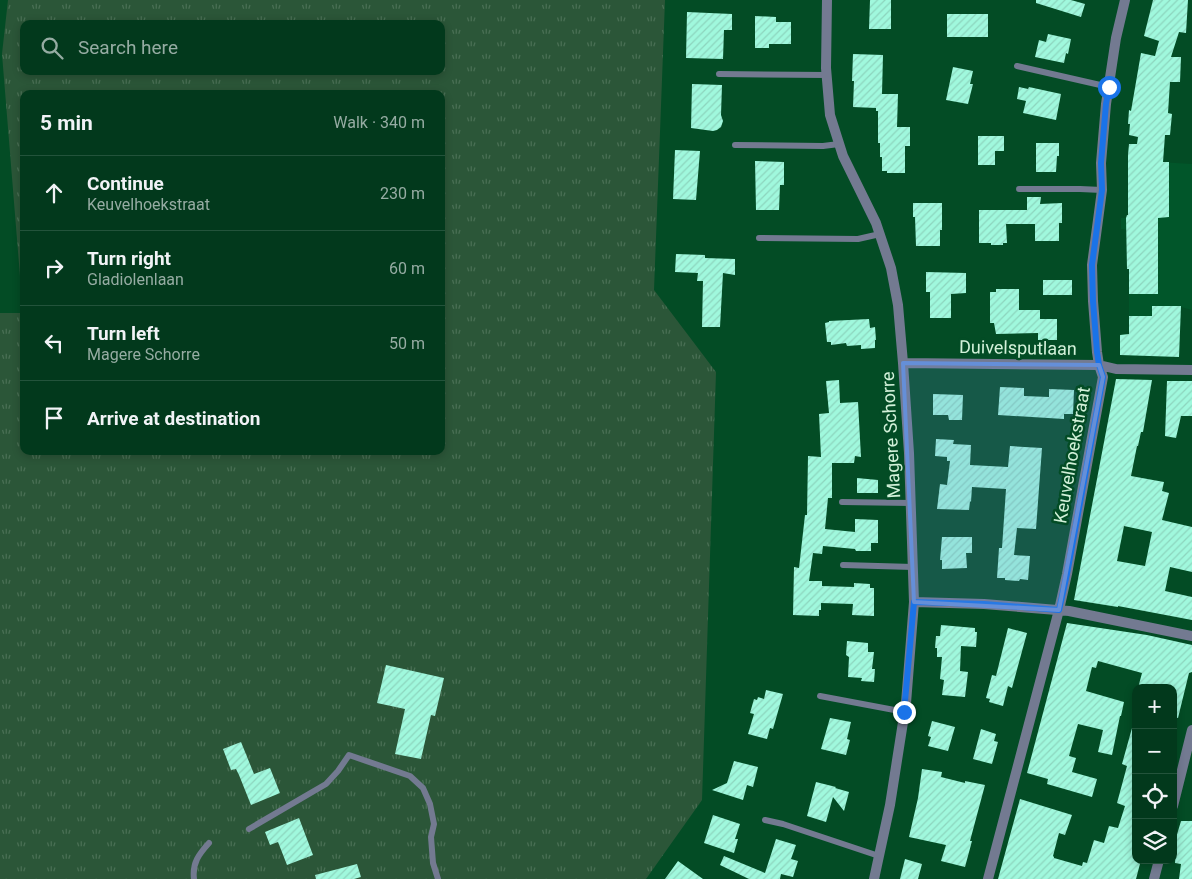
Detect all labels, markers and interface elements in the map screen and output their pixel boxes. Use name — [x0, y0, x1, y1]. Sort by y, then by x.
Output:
search box — [20, 20, 445, 75]
icon: search — [38, 34, 66, 62]
text: Search here — [78, 36, 178, 59]
route start — [1098, 76, 1121, 99]
text: 5 min — [40, 111, 93, 135]
text: Walk · 340 m — [333, 113, 425, 132]
text: Continue — [87, 172, 164, 195]
icon: ahead — [40, 179, 68, 207]
text: 230 m — [380, 184, 425, 203]
text: Keuvelhoekstraat — [87, 195, 210, 214]
text: Turn right — [87, 247, 171, 270]
icon: right — [40, 254, 68, 282]
text: 60 m — [389, 259, 425, 278]
text: Gladiolenlaan — [87, 270, 184, 289]
text: Turn left — [87, 322, 160, 345]
icon: left — [40, 329, 68, 357]
text: 50 m — [389, 334, 425, 353]
street label: Duivelsputlaan — [959, 336, 1077, 359]
text: Magere Schorre — [87, 345, 200, 364]
street label: Magere Schorre — [877, 371, 904, 499]
street label: Keuvelhoekstraat — [1049, 385, 1094, 525]
icon: arrive — [40, 404, 68, 432]
text: Arrive at destination — [87, 407, 260, 430]
map controls — [1132, 684, 1177, 864]
button: + — [1132, 684, 1177, 729]
route end — [893, 701, 916, 724]
button: − — [1132, 729, 1177, 774]
button: locate — [1132, 774, 1177, 819]
button: layers — [1132, 819, 1177, 864]

